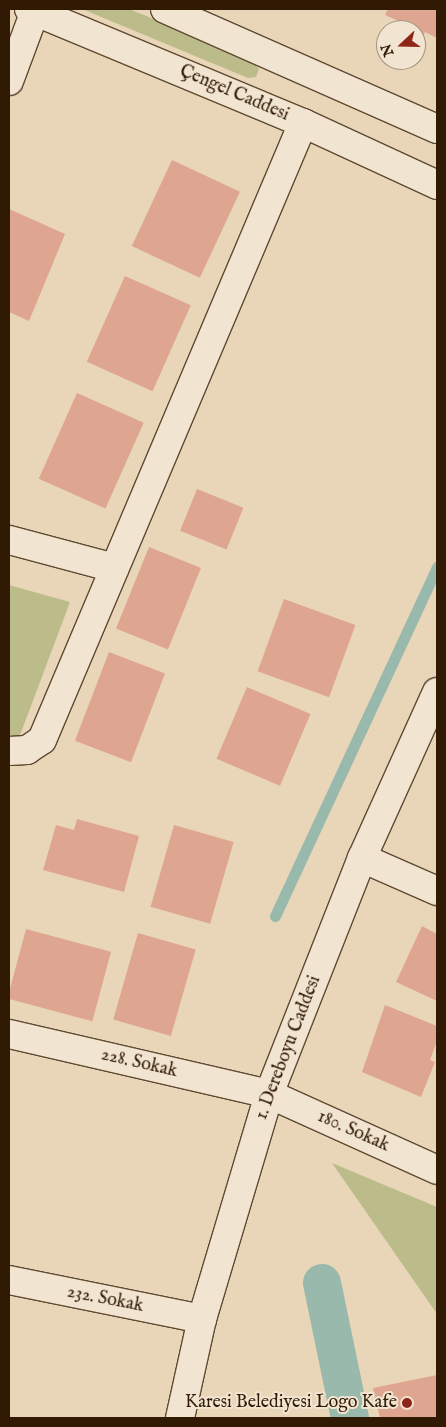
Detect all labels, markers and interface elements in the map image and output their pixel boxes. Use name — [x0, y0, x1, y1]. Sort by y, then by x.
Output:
north arrow — [376, 20, 426, 70]
text: N — [377, 41, 399, 59]
street label: Çengel Caddesi — [176, 61, 292, 127]
street label: 1. Dereboyu Caddesi — [252, 973, 326, 1123]
street label: 228. Sokak — [99, 1045, 179, 1083]
street label: 180. Sokak — [314, 1107, 392, 1157]
street label: 232. Sokak — [65, 1282, 145, 1318]
place label: Karesi Belediyesi Logo Kafe — [185, 1392, 397, 1414]
marker: Karesi Belediyesi Logo Kafe — [401, 1397, 413, 1409]

